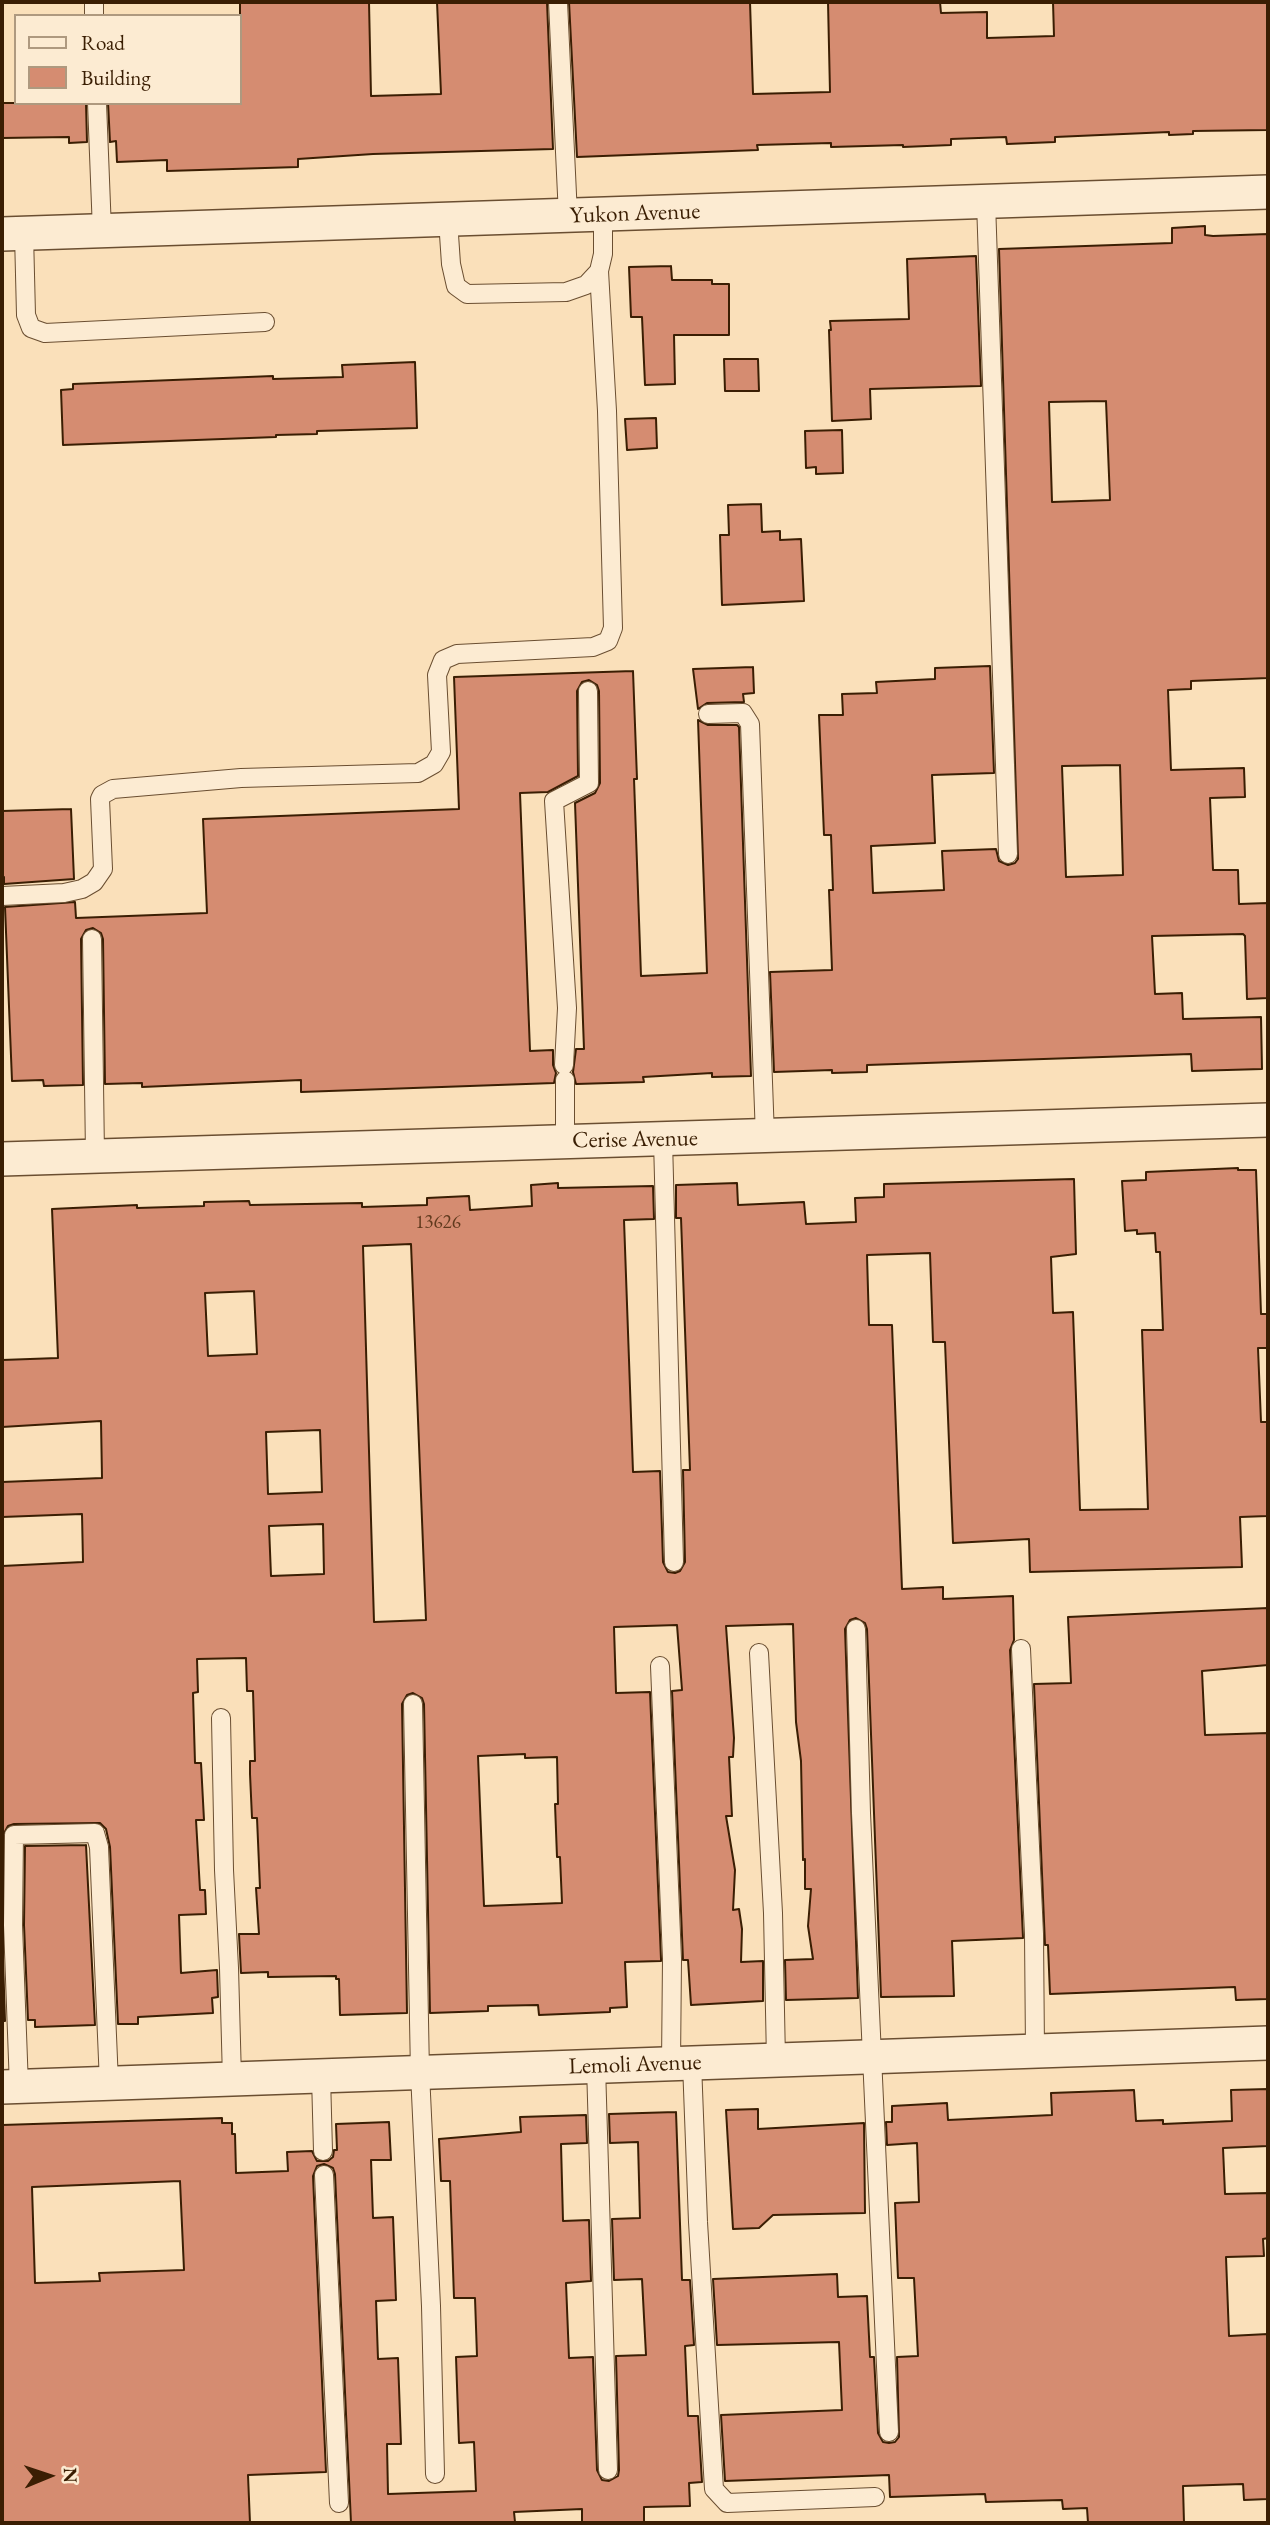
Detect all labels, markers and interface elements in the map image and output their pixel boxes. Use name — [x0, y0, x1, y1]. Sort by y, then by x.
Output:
legend — [14, 14, 242, 105]
text: Road — [81, 29, 125, 56]
text: Building — [81, 64, 151, 91]
street label: Yukon Avenue — [569, 198, 701, 230]
street label: Cerise Avenue — [572, 1125, 698, 1155]
house number: 13626 — [415, 1212, 461, 1234]
street label: Lemoli Avenue — [568, 2049, 702, 2081]
north arrow — [14, 2441, 84, 2511]
text: N — [58, 2467, 83, 2483]

